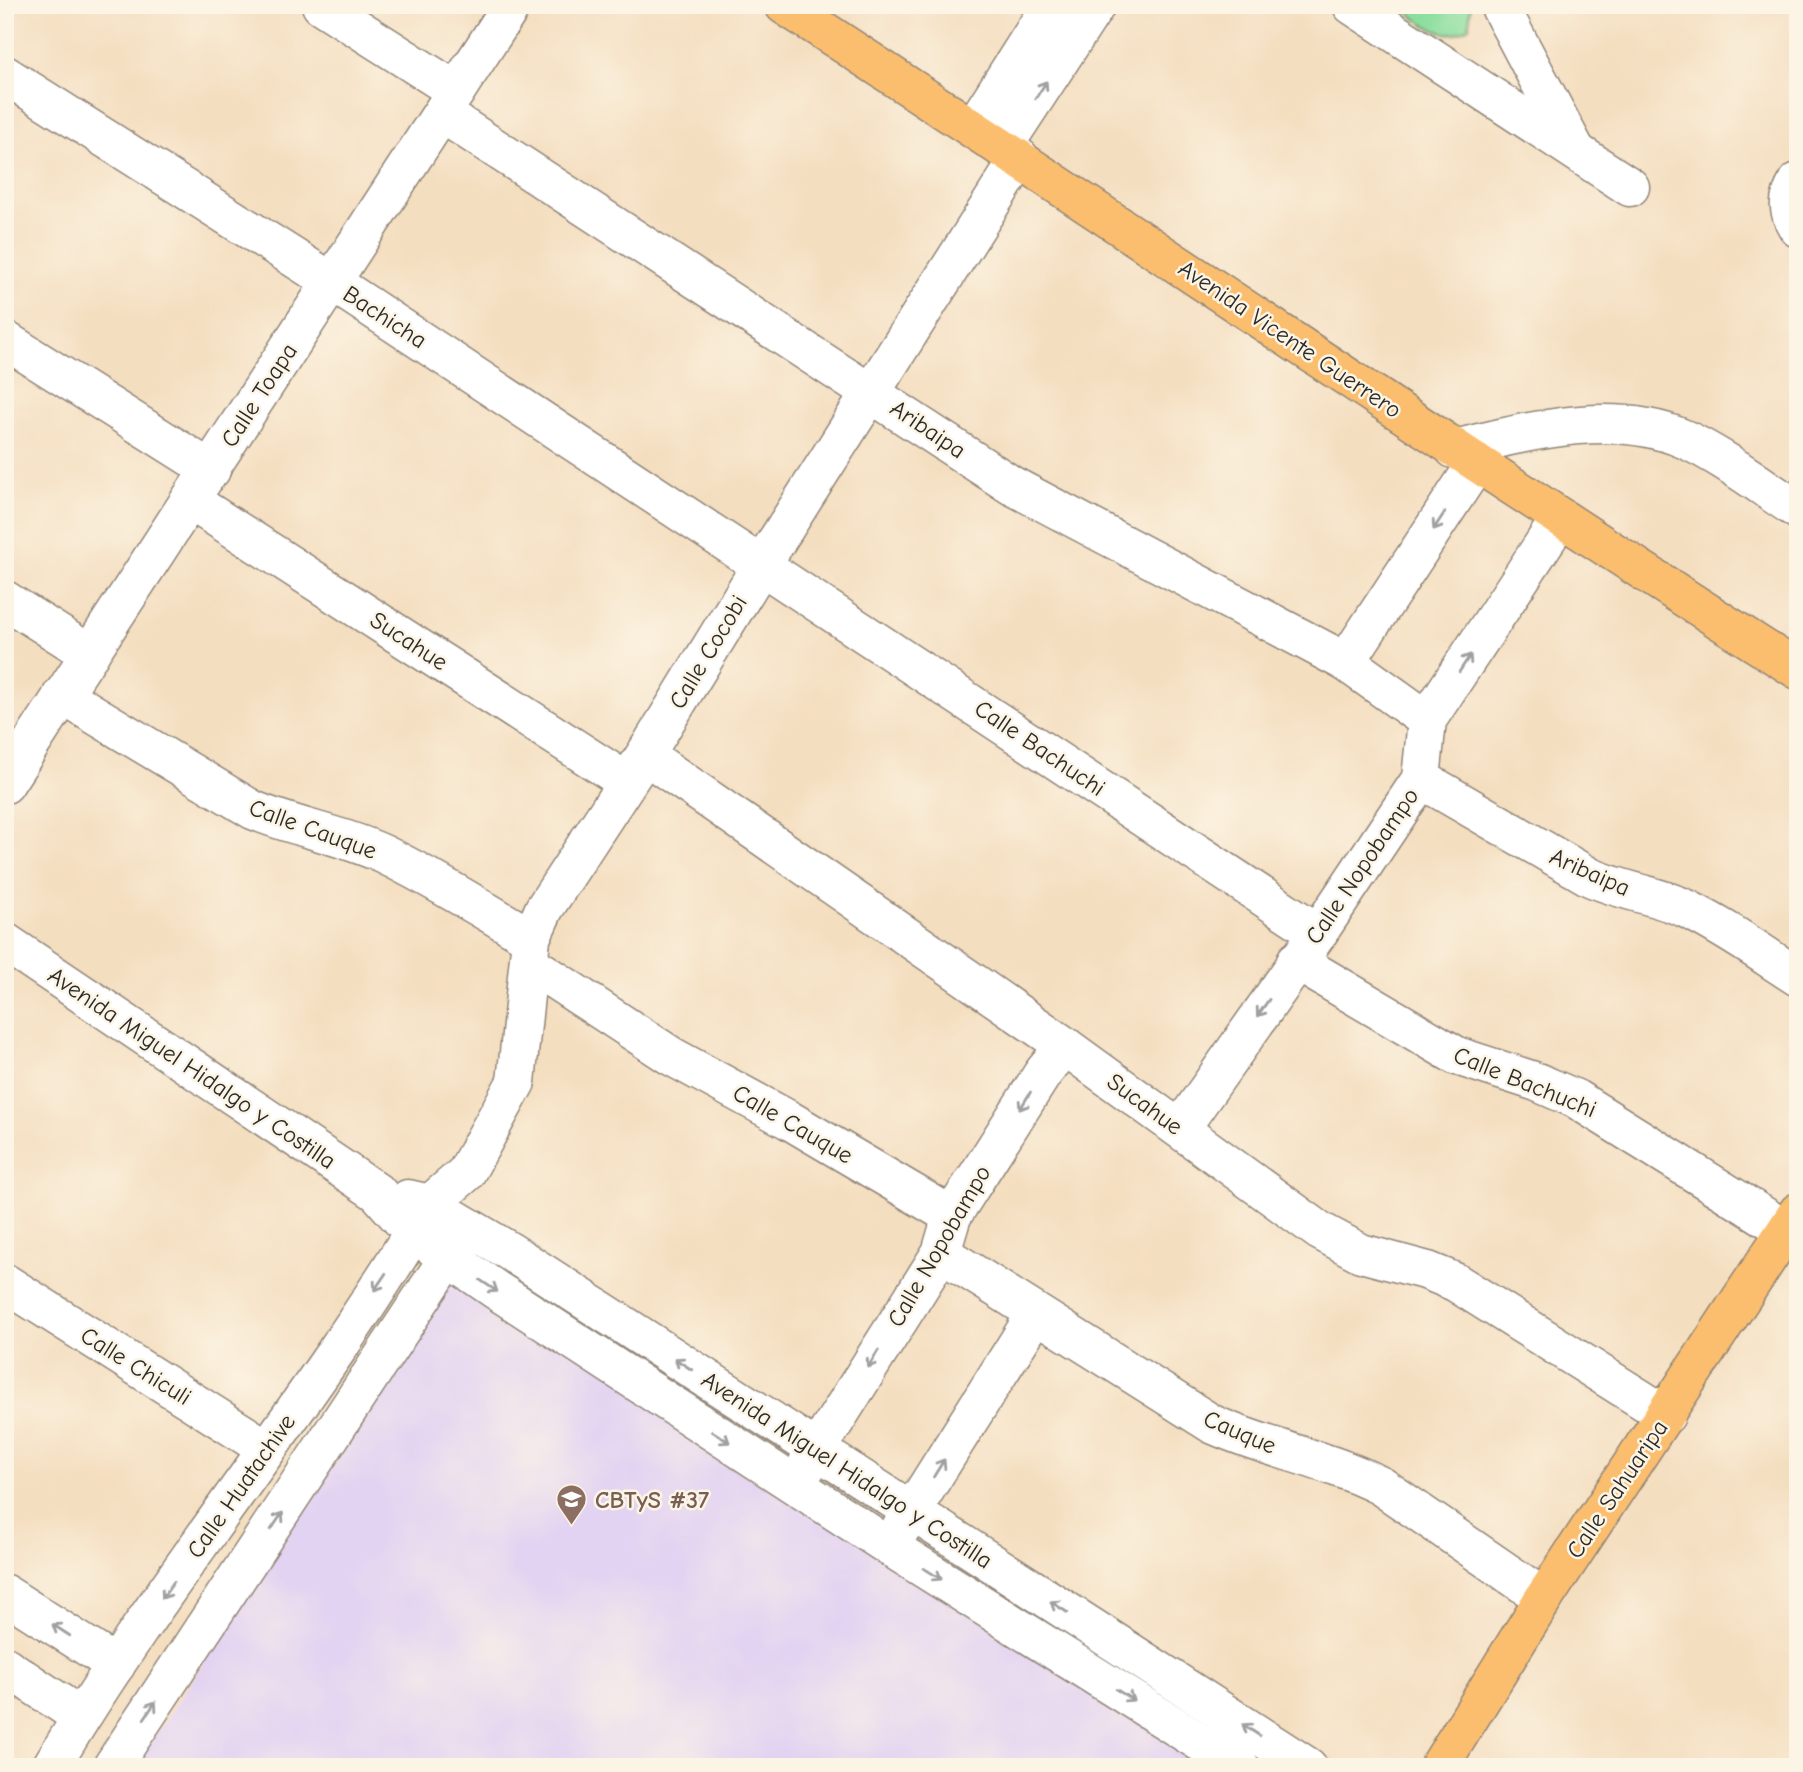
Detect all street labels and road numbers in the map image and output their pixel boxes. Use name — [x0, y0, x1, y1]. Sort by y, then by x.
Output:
street label: Avenida Vicente Guerrero — [1173, 254, 1407, 424]
street label: Bachicha — [338, 280, 432, 354]
street label: Calle Toapa — [215, 338, 303, 452]
street label: Aribaipa — [885, 394, 971, 464]
street label: Calle Cocobi — [663, 590, 753, 714]
street label: Sucahue — [365, 606, 453, 676]
street label: Calle Bachuchi — [969, 694, 1111, 802]
street label: Calle Nopobampo — [1299, 783, 1425, 949]
street label: Calle Cauque — [245, 793, 381, 865]
street label: Aribaipa — [1546, 842, 1634, 902]
street label: Avenida Miguel Hidalgo y Costilla — [43, 961, 341, 1175]
street label: Calle Bachuchi — [1450, 1041, 1600, 1123]
street label: Sucahue — [1102, 1067, 1188, 1141]
street label: Calle Cauque — [728, 1078, 858, 1170]
street label: Calle Nopobampo — [881, 1160, 997, 1332]
street label: Calle Chiculi — [75, 1321, 197, 1411]
street label: Avenida Miguel Hidalgo y Costilla — [696, 1365, 998, 1575]
street label: Cauque — [1200, 1404, 1280, 1460]
street label: Calle Huatachive — [181, 1408, 301, 1564]
street label: Calle Sahuaripa — [1560, 1414, 1674, 1564]

